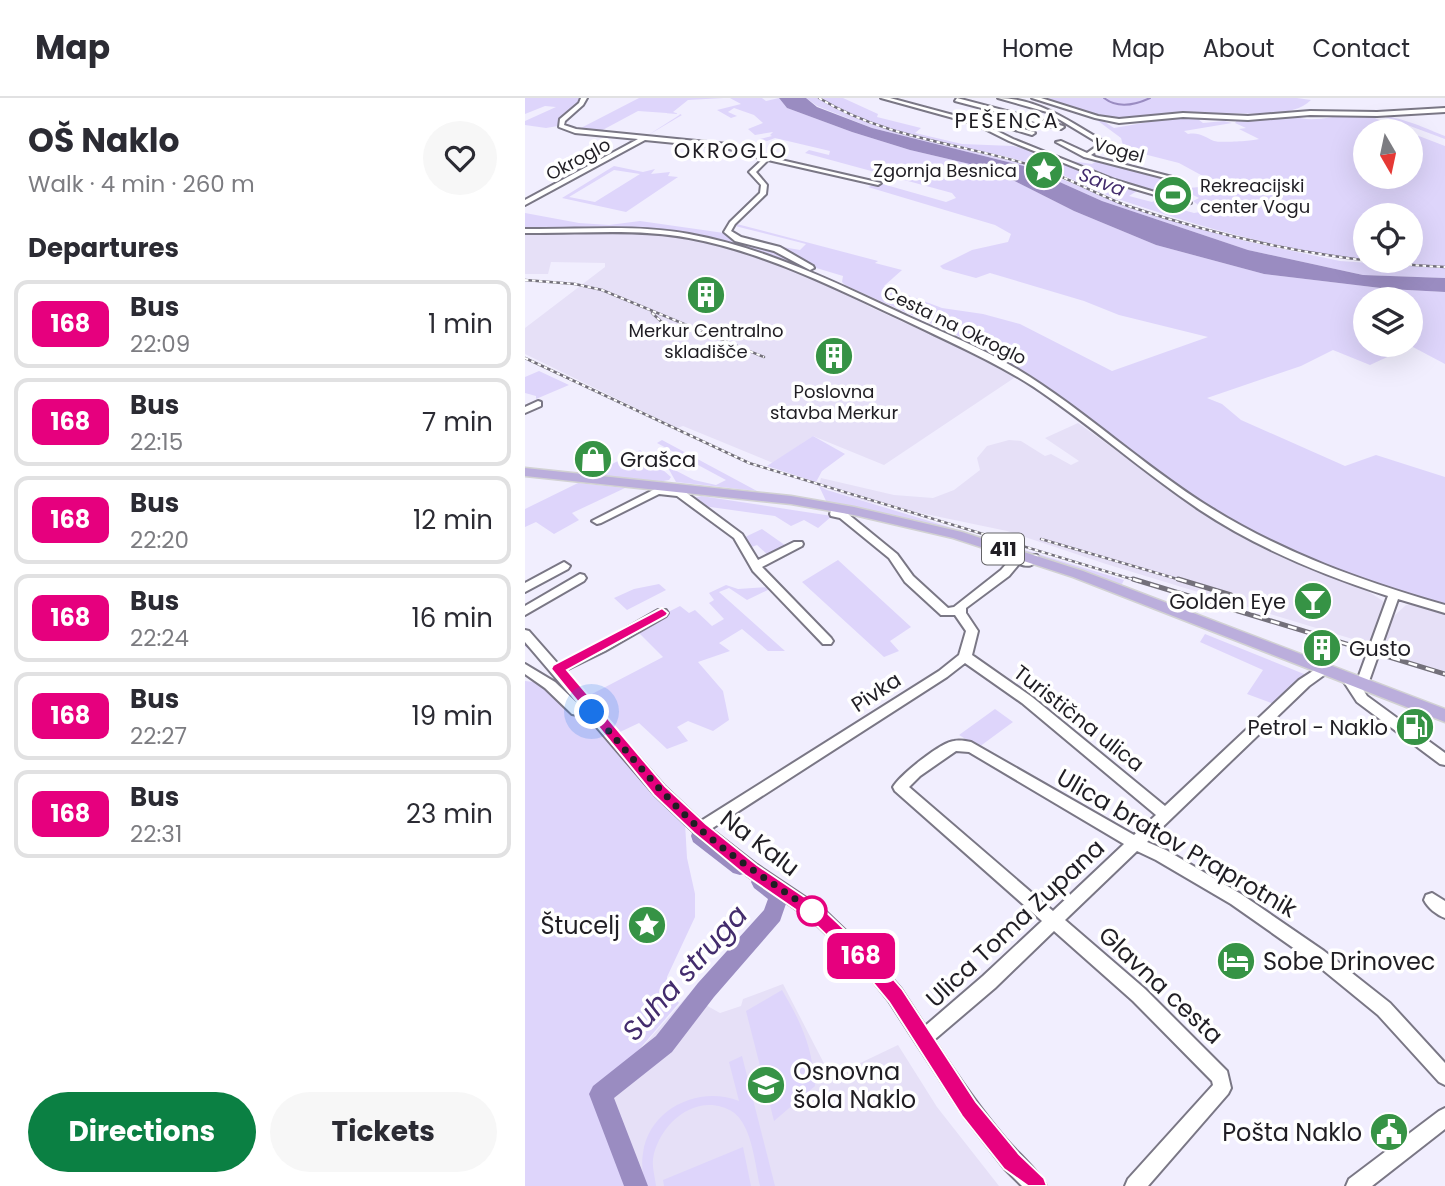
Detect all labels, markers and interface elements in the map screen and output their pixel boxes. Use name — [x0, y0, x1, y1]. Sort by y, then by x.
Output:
text: Map — [35, 24, 110, 71]
text: Home — [1002, 32, 1074, 65]
text: Map — [1112, 32, 1165, 65]
text: About — [1203, 32, 1274, 65]
text: Contact — [1312, 32, 1410, 65]
district label: PEŠENCA — [954, 106, 1060, 135]
text: OŠ Naklo — [28, 117, 180, 164]
north arrow — [1353, 119, 1423, 189]
map controls — [1353, 119, 1423, 357]
button: heart — [423, 121, 497, 195]
street label: Vogel — [1091, 131, 1147, 169]
street label: Okroglo — [541, 132, 615, 186]
district label: OKROGLO — [674, 136, 788, 165]
place icon: Zgornja Besnica — [1023, 149, 1065, 191]
place label: Zgornja Besnica — [873, 158, 1017, 183]
water label: Sava — [1075, 161, 1129, 203]
text: Walk · 4 min · 260 m — [28, 168, 255, 200]
place label: Rekreacijski center Vogu — [1200, 173, 1310, 219]
sports icon: Rekreacijski center Vogu — [1152, 174, 1194, 216]
button: locate — [1353, 203, 1423, 273]
text: Departures — [28, 230, 179, 266]
building icon: Merkur Centralno skladišče — [685, 274, 727, 316]
street label: Cesta na Okroglo — [879, 280, 1031, 370]
button: layers — [1353, 287, 1423, 357]
text: Bus — [130, 289, 179, 325]
text: 1 min — [428, 306, 493, 342]
text: 168 — [51, 307, 90, 340]
place label: Merkur Centralno skladišče — [628, 318, 784, 364]
text: 22:09 — [130, 328, 190, 360]
building icon: Poslovna stavba Merkur — [813, 335, 855, 377]
place label: Poslovna stavba Merkur — [770, 379, 898, 425]
text: Bus — [130, 387, 179, 423]
text: 7 min — [422, 404, 493, 440]
text: 168 — [51, 405, 90, 438]
text: 22:15 — [130, 426, 183, 458]
shop icon: Grašca — [572, 438, 614, 480]
place label: Grašca — [620, 445, 696, 474]
text: Bus — [130, 485, 179, 521]
text: 12 min — [413, 502, 493, 538]
text: 168 — [51, 503, 90, 536]
text: 22:20 — [130, 524, 189, 556]
road number: 411 — [982, 534, 1024, 564]
bar icon: Golden Eye — [1292, 580, 1334, 622]
text: Bus — [130, 583, 179, 619]
place label: Golden Eye — [1169, 587, 1286, 616]
text: 16 min — [411, 600, 493, 636]
text: 168 — [51, 601, 90, 634]
text: 22:24 — [130, 622, 189, 654]
building icon: Gusto — [1301, 627, 1343, 669]
place label: Gusto — [1349, 634, 1411, 663]
street label: Turistična ulica — [1008, 658, 1150, 778]
street label: Pivka — [845, 665, 907, 719]
text: Bus — [130, 681, 179, 717]
your location — [574, 694, 609, 729]
text: 19 min — [412, 698, 493, 734]
text: 168 — [51, 699, 90, 732]
fuel station icon: Petrol - Naklo — [1394, 706, 1436, 748]
place label: Petrol - Naklo — [1248, 713, 1388, 742]
text: 22:27 — [130, 720, 187, 752]
street label: Ulica bratov Praprotnik — [1051, 761, 1304, 926]
text: Bus — [130, 779, 179, 815]
text: 23 min — [406, 796, 493, 832]
text: 168 — [51, 797, 90, 830]
street label: Na Kalu — [714, 802, 806, 884]
text: 22:31 — [130, 818, 182, 850]
street label: Ulica Toma Zupana — [918, 831, 1112, 1015]
unlabelled marker — [797, 896, 827, 926]
water label: Suha struga — [613, 897, 757, 1049]
place icon: Štucelj — [626, 904, 668, 946]
place label: Štucelj — [541, 909, 620, 942]
street label: Glavna cesta — [1092, 919, 1230, 1051]
line badge: 168 — [821, 933, 901, 979]
text: 168 — [841, 939, 881, 972]
hotel icon: Sobe Drinovec — [1215, 940, 1257, 982]
place label: Sobe Drinovec — [1263, 945, 1435, 978]
place label: Osnovna šola Naklo — [793, 1055, 916, 1116]
school or university icon: Osnovna šola Naklo — [745, 1064, 787, 1106]
button: Directions — [28, 1092, 256, 1172]
button: Tickets — [270, 1092, 497, 1172]
public building icon: Pošta Naklo — [1368, 1111, 1410, 1153]
place label: Pošta Naklo — [1222, 1116, 1362, 1149]

